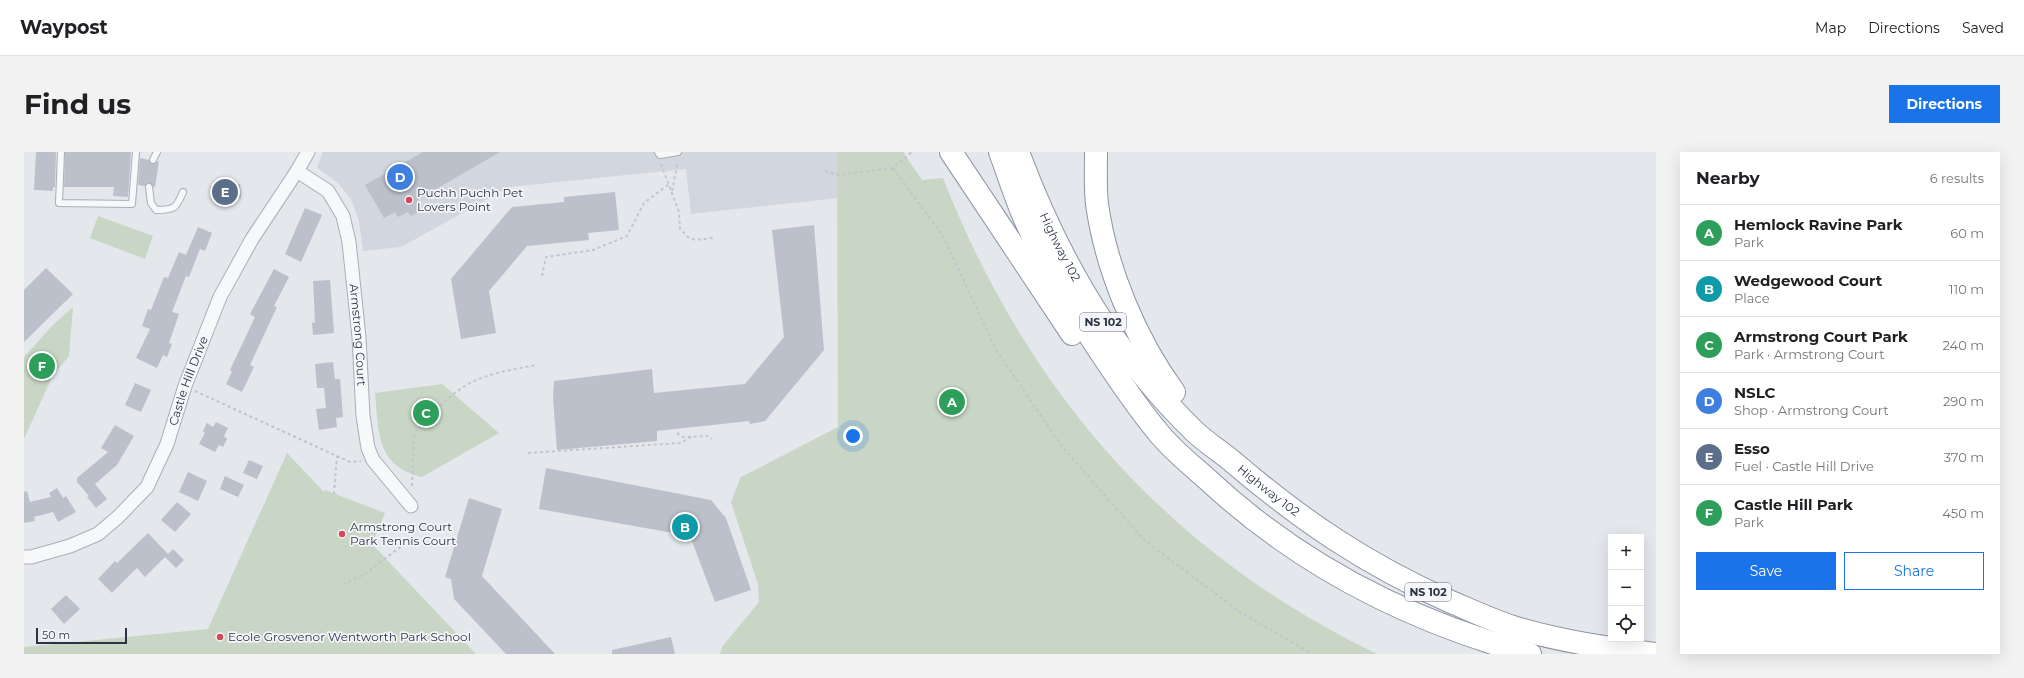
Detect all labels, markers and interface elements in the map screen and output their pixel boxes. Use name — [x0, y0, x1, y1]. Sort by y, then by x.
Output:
text: Waypost — [20, 16, 108, 39]
text: Map — [1815, 19, 1846, 37]
text: Directions — [1868, 19, 1940, 37]
text: Saved — [1962, 19, 2004, 37]
button: Directions — [1889, 85, 2000, 123]
text: Find us — [24, 87, 131, 121]
pin: D — [387, 162, 413, 192]
text: Nearby — [1696, 168, 1760, 188]
text: 6 results — [1930, 170, 1984, 186]
pin: E — [212, 177, 238, 207]
place label: Puchh Puchh Pet Lovers Point — [417, 185, 523, 214]
marker: Puchh Puchh Pet Lovers Point — [404, 195, 414, 205]
street label: Highway 102 — [1037, 210, 1084, 284]
text: Hemlock Ravine Park — [1734, 215, 1902, 234]
text: A — [1704, 225, 1714, 241]
text: 60 m — [1950, 225, 1984, 241]
text: Park — [1734, 234, 1764, 250]
text: Wedgewood Court — [1734, 271, 1882, 290]
text: B — [1704, 281, 1714, 297]
text: 110 m — [1949, 281, 1984, 297]
street label: Armstrong Court — [346, 283, 369, 386]
text: Place — [1734, 290, 1770, 306]
road number: NS 102 — [1080, 313, 1126, 331]
text: Armstrong Court Park — [1734, 327, 1908, 346]
street label: Castle Hill Drive — [165, 334, 211, 427]
text: C — [1704, 337, 1714, 353]
text: 240 m — [1943, 337, 1984, 353]
text: Park · Armstrong Court — [1734, 346, 1884, 362]
pin: F — [29, 351, 55, 381]
text: NSLC — [1734, 383, 1775, 402]
pin: A — [939, 387, 965, 417]
text: D — [1704, 393, 1714, 409]
text: 290 m — [1943, 393, 1984, 409]
pin: C — [413, 398, 439, 428]
text: Shop · Armstrong Court — [1734, 402, 1888, 418]
your location — [843, 426, 863, 446]
text: Esso — [1734, 439, 1770, 458]
text: E — [1705, 449, 1713, 465]
text: 370 m — [1944, 449, 1984, 465]
text: Fuel · Castle Hill Drive — [1734, 458, 1874, 474]
street label: Highway 102 — [1235, 461, 1303, 519]
text: Castle Hill Park — [1734, 495, 1853, 514]
text: F — [1705, 505, 1713, 521]
text: 450 m — [1942, 505, 1984, 521]
pin: B — [672, 512, 698, 542]
text: Park — [1734, 514, 1764, 530]
place label: Armstrong Court Park Tennis Court — [350, 519, 456, 548]
marker: Armstrong Court Park Tennis Court — [337, 529, 347, 539]
map controls — [1608, 534, 1644, 642]
button: + — [1608, 534, 1644, 570]
button: Save — [1696, 552, 1836, 590]
button: Share — [1844, 552, 1984, 590]
button: − — [1608, 570, 1644, 606]
road number: NS 102 — [1405, 583, 1451, 601]
button: locate — [1608, 606, 1644, 642]
scale bar — [36, 626, 127, 645]
text: 50 m — [42, 628, 70, 642]
place label: Ecole Grosvenor Wentworth Park School — [228, 629, 471, 644]
marker: Ecole Grosvenor Wentworth Park School — [215, 632, 225, 642]

